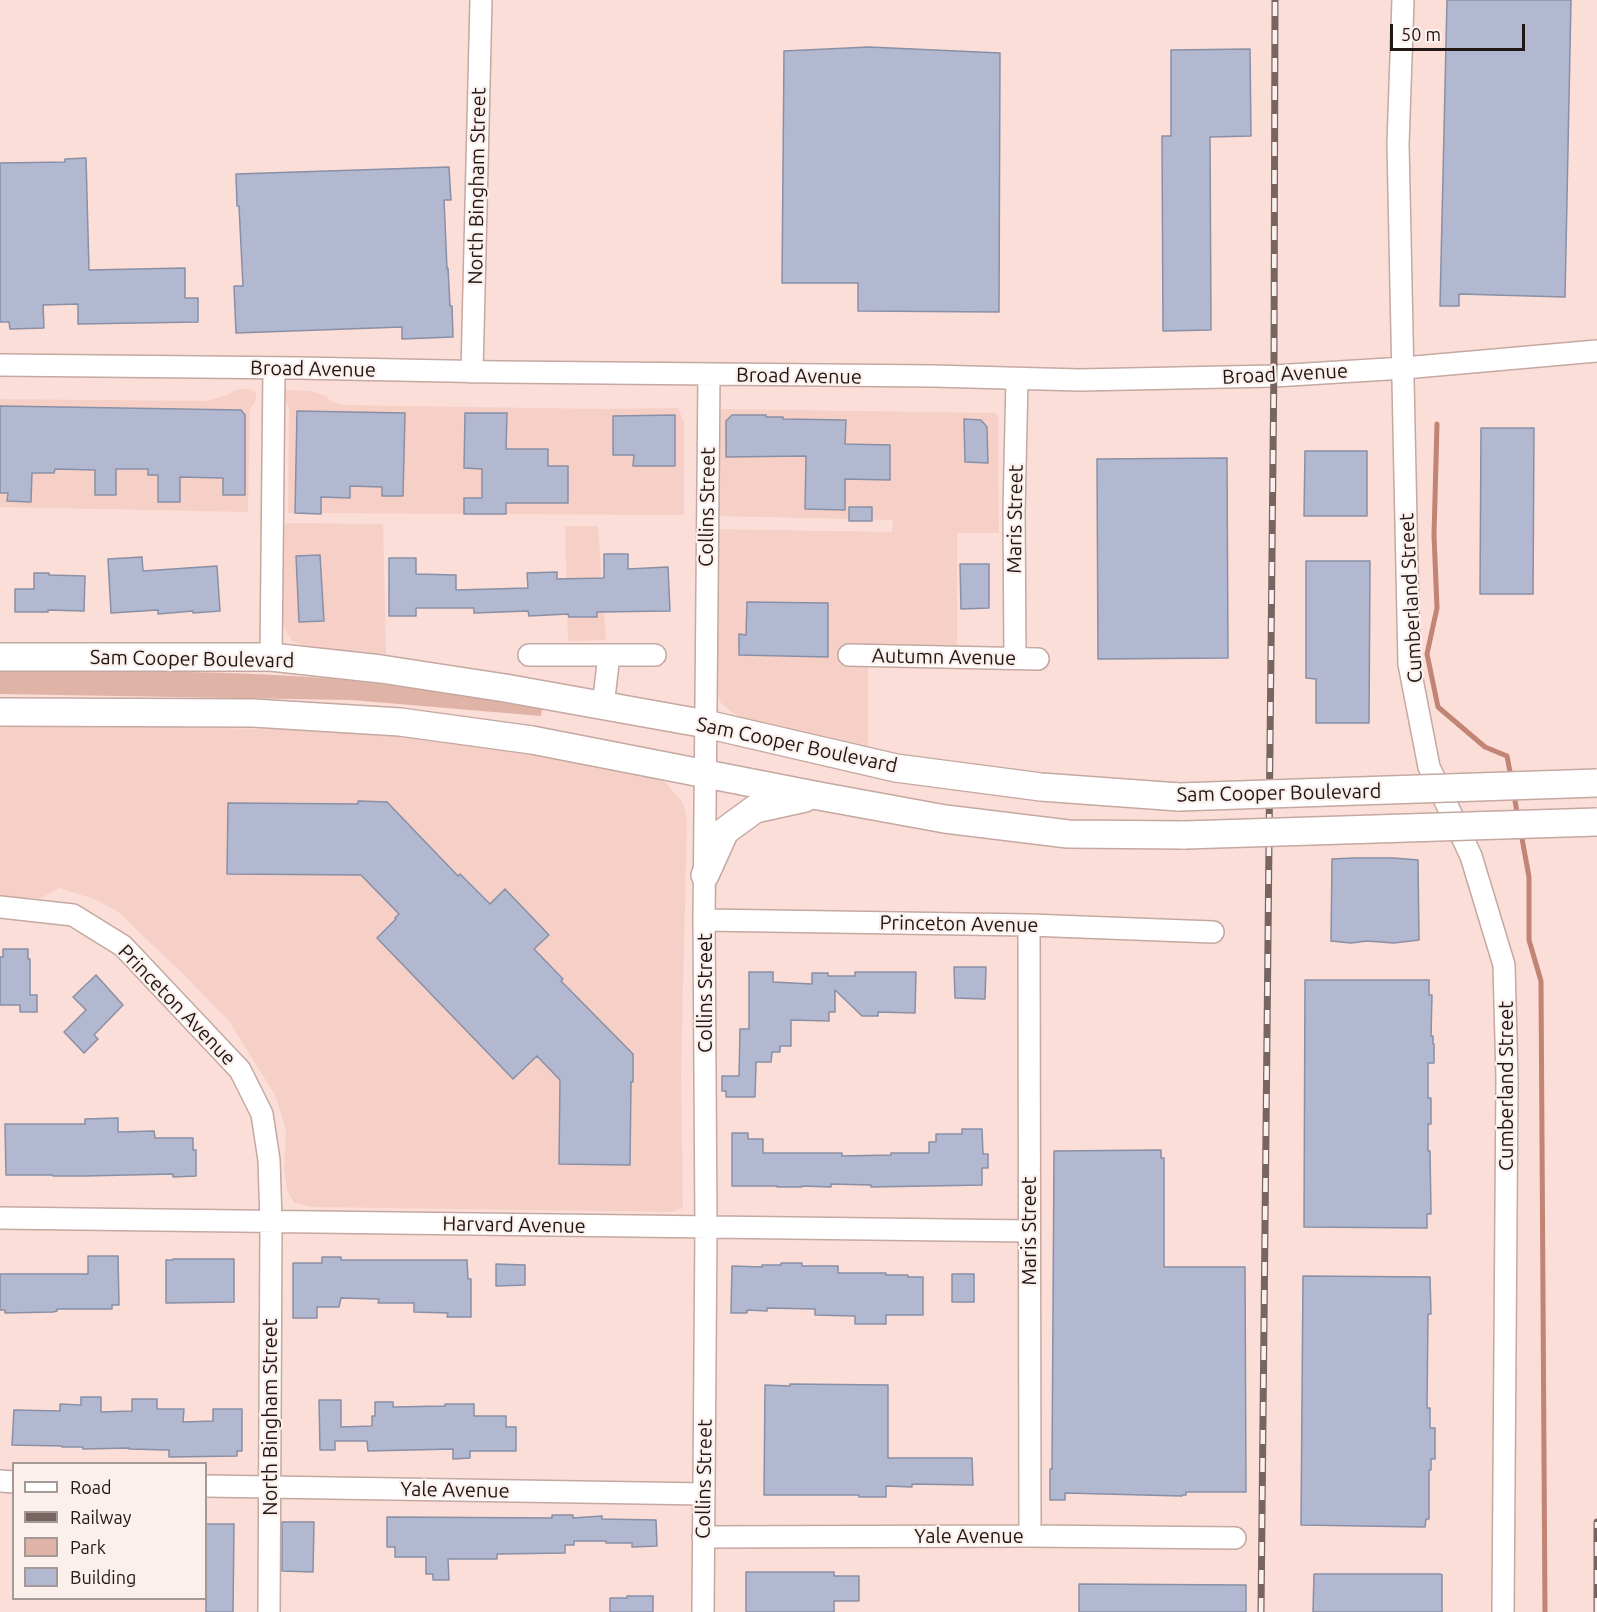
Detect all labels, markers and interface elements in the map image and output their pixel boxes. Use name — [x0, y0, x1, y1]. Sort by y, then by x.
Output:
scale bar — [1393, 12, 1528, 50]
text: 50 m — [1401, 24, 1441, 44]
street label: North Bingham Street — [463, 87, 491, 285]
street label: Broad Avenue — [250, 356, 376, 382]
street label: Broad Avenue — [1222, 359, 1348, 389]
street label: Broad Avenue — [736, 363, 862, 389]
street label: Collins Street — [694, 447, 720, 567]
street label: Maris Street — [1002, 464, 1028, 574]
street label: Cumberland Street — [1395, 512, 1427, 684]
street label: Autumn Avenue — [872, 644, 1016, 670]
street label: Sam Cooper Boulevard — [90, 645, 294, 673]
street label: Sam Cooper Boulevard — [694, 712, 900, 778]
street label: Sam Cooper Boulevard — [1177, 779, 1381, 807]
street label: Princeton Avenue — [879, 911, 1039, 937]
street label: Collins Street — [693, 933, 717, 1053]
street label: Princeton Avenue — [113, 939, 241, 1071]
street label: Cumberland Street — [1494, 1001, 1518, 1171]
street label: Maris Street — [1017, 1176, 1041, 1286]
street label: Harvard Avenue — [442, 1212, 586, 1238]
street label: North Bingham Street — [258, 1318, 282, 1516]
street label: Collins Street — [691, 1419, 717, 1539]
legend — [12, 1462, 207, 1600]
text: Road — [70, 1477, 112, 1497]
street label: Yale Avenue — [400, 1477, 510, 1503]
text: Railway — [70, 1507, 131, 1527]
street label: Yale Avenue — [914, 1524, 1024, 1548]
text: Park — [70, 1537, 106, 1557]
text: Building — [70, 1567, 136, 1587]

